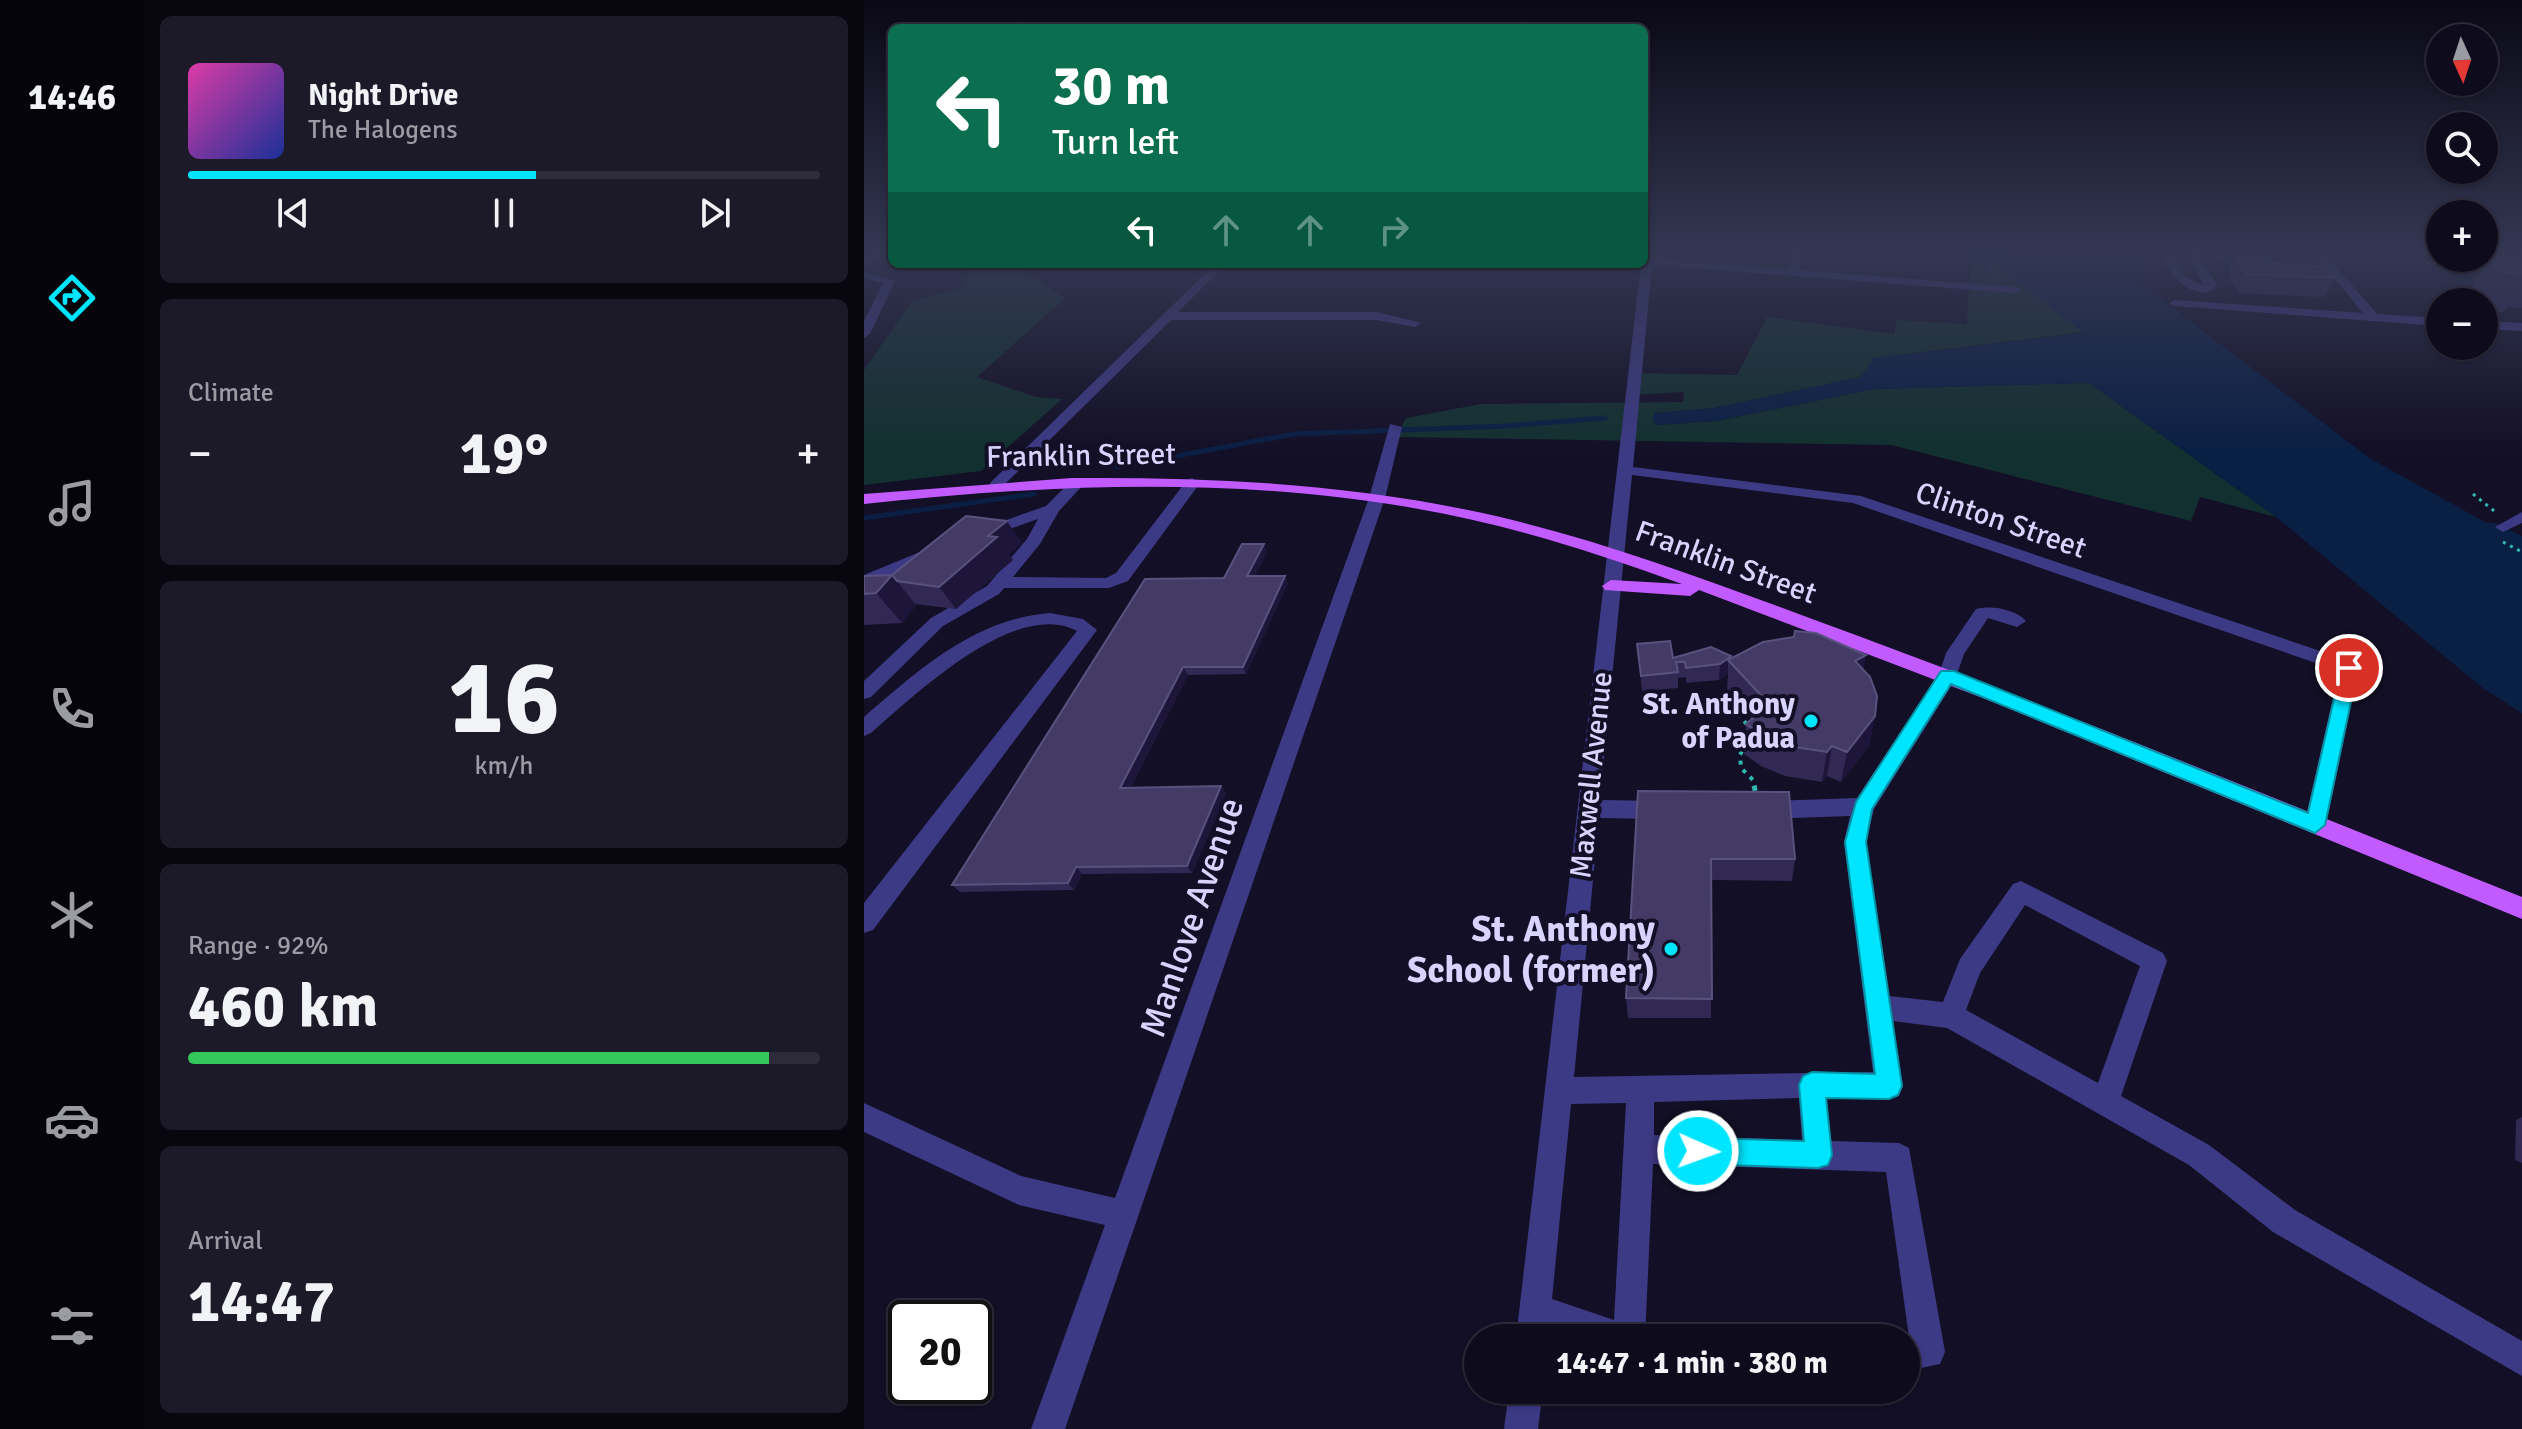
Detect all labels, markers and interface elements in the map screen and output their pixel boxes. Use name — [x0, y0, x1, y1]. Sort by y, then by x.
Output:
north arrow — [2426, 24, 2498, 96]
map controls — [2426, 24, 2498, 360]
text: 30 m — [1052, 51, 1170, 120]
icon: left — [920, 56, 1024, 160]
text: 14:46 — [28, 75, 116, 120]
text: Night Drive — [308, 77, 458, 114]
button: search — [2426, 112, 2498, 184]
text: The Halogens — [308, 114, 458, 146]
text: Turn left — [1052, 120, 1179, 165]
icon: previous — [271, 191, 315, 235]
icon: pause — [482, 191, 526, 235]
icon: next — [693, 191, 737, 235]
button: + — [2426, 200, 2498, 272]
icon: left — [1120, 208, 1164, 252]
icon: ahead — [1204, 208, 1248, 252]
icon: ahead — [1288, 208, 1332, 252]
icon: right — [1372, 208, 1416, 252]
icon: directions — [44, 270, 100, 326]
button: − — [2426, 288, 2498, 360]
text: Climate — [188, 377, 274, 409]
text: 19° — [460, 417, 548, 491]
text: − — [188, 427, 212, 481]
text: + — [796, 427, 820, 481]
street label: Franklin Street — [986, 435, 1176, 476]
street label: Clinton Street — [1911, 474, 2091, 567]
icon: music — [44, 475, 100, 531]
street label: Franklin Street — [1630, 513, 1821, 612]
text: 16 — [448, 634, 560, 762]
pin — [2315, 634, 2383, 702]
icon: arrive — [2327, 646, 2371, 690]
street label: Maxwell Avenue — [1562, 670, 1621, 880]
icon: phone — [44, 681, 100, 737]
place label: St. Anthony of Padua — [1642, 686, 1795, 757]
marker: St. Anthony of Padua — [1802, 712, 1820, 730]
text: km/h — [475, 750, 533, 782]
street label: Manlove Avenue — [1130, 792, 1254, 1043]
icon: climate — [44, 887, 100, 943]
place label: St. Anthony School (former) — [1407, 907, 1655, 993]
text: Range · 92% — [188, 930, 329, 962]
marker: St. Anthony School (former) — [1662, 940, 1680, 958]
text: 460 km — [188, 970, 378, 1044]
icon: car — [44, 1092, 100, 1148]
position arrow — [1656, 1109, 1740, 1193]
text: Arrival — [188, 1225, 263, 1257]
text: 14:47 — [188, 1265, 335, 1339]
icon: filters — [44, 1298, 100, 1354]
speed limit sign: 20 — [888, 1300, 992, 1404]
text: 14:47 · 1 min · 380 m — [1556, 1345, 1828, 1382]

